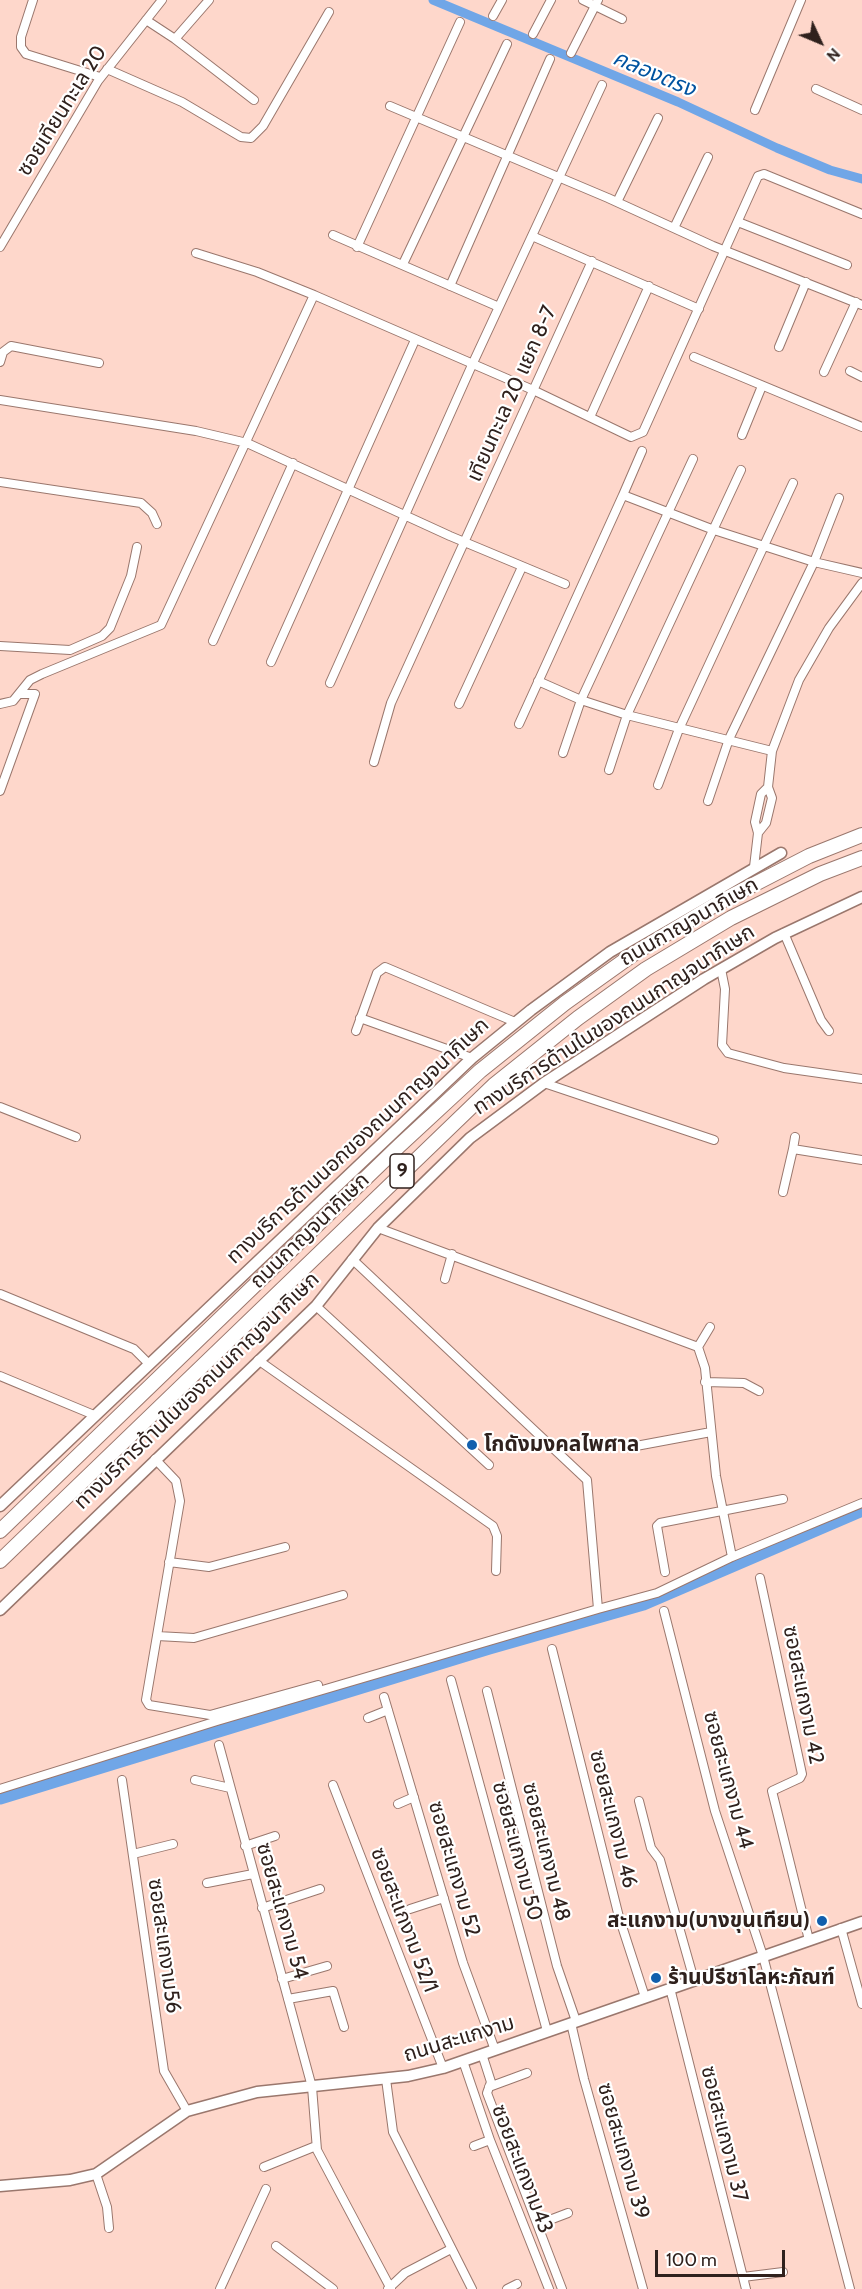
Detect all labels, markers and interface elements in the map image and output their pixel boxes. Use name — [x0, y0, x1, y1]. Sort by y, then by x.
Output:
north arrow — [790, 12, 850, 72]
street label: ซอยเทียนทะเล 20 — [12, 41, 112, 181]
text: N — [823, 44, 844, 66]
water label: คลองตรง — [609, 45, 699, 103]
street label: เทียนทะเล 20 แยก 8-7 — [462, 302, 562, 486]
street label: ถนนกาญจนาภิเษก — [615, 872, 763, 972]
street label: ทางบริการด้านในของถนนกาญจนาภิเษก — [468, 919, 760, 1121]
street label: ทางบริการด้านนอกของถนนกาญจนาภิเษก — [222, 1013, 494, 1269]
road number: 9 — [390, 1154, 414, 1188]
street label: ถนนกาญจนาภิเษก — [245, 1168, 375, 1294]
street label: ทางบริการด้านในของถนนกาญจนาภิเษก — [69, 1267, 325, 1515]
place label: โกดังมงคลไพศาล — [484, 1432, 639, 1458]
marker: โกดังมงคลไพศาล — [465, 1438, 479, 1452]
street label: ซอยสะแกงาม 42 — [777, 1624, 829, 1766]
street label: ซอยสะแกงาม 44 — [698, 1708, 758, 1852]
street label: ซอยสะแกงาม 46 — [584, 1747, 642, 1891]
street label: ซอยสะแกงาม 50 — [486, 1779, 548, 1923]
street label: ซอยสะแกงาม 48 — [517, 1780, 575, 1924]
street label: ซอยสะแกงาม 52 — [423, 1798, 485, 1940]
street label: ซอยสะแกงาม 54 — [250, 1840, 314, 1982]
street label: ซอยสะแกงาม 52/1 — [365, 1844, 443, 1996]
street label: ซอยสะแกงาม56 — [142, 1877, 186, 2015]
place label: สะแกงาม(บางขุนเทียน) — [607, 1908, 810, 1934]
marker: สะแกงาม(บางขุนเทียน) — [815, 1914, 829, 1928]
place label: ร้านปรีชาโลหะภัณฑ์ — [668, 1965, 835, 1991]
marker: ร้านปรีชาโลหะภัณฑ์ — [649, 1971, 663, 1985]
street label: ถนนสะแกงาม — [400, 2010, 518, 2068]
street label: ซอยสะแกงาม 37 — [695, 2063, 753, 2205]
street label: ซอยสะแกงาม 39 — [592, 2080, 654, 2222]
street label: ซอยสะแกงาม43 — [486, 2101, 558, 2237]
scale bar — [658, 2238, 788, 2276]
text: 100 m — [666, 2249, 717, 2271]

